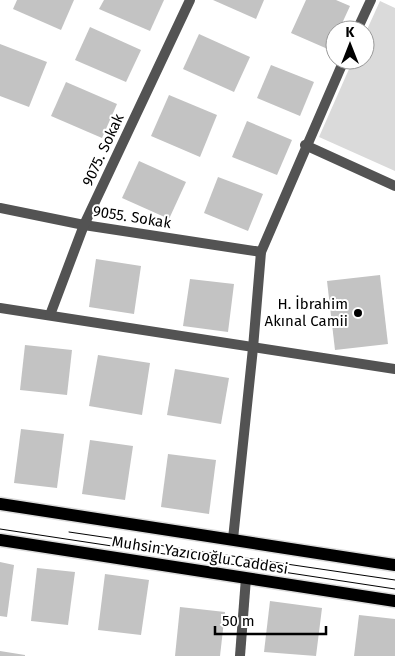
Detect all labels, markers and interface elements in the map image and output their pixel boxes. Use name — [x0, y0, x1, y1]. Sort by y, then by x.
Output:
north arrow — [325, 20, 375, 70]
text: K — [346, 24, 356, 41]
street label: 9075. Sokak — [78, 111, 128, 189]
street label: 9055. Sokak — [92, 202, 173, 232]
place label: H. İbrahim Akınal Camii — [265, 295, 348, 330]
marker: H. İbrahim Akınal Camii — [352, 307, 364, 319]
street label: Muhsin Yazıcıoğlu Caddesi — [111, 532, 289, 578]
scale bar — [215, 604, 326, 636]
text: 50 m — [222, 612, 255, 630]

